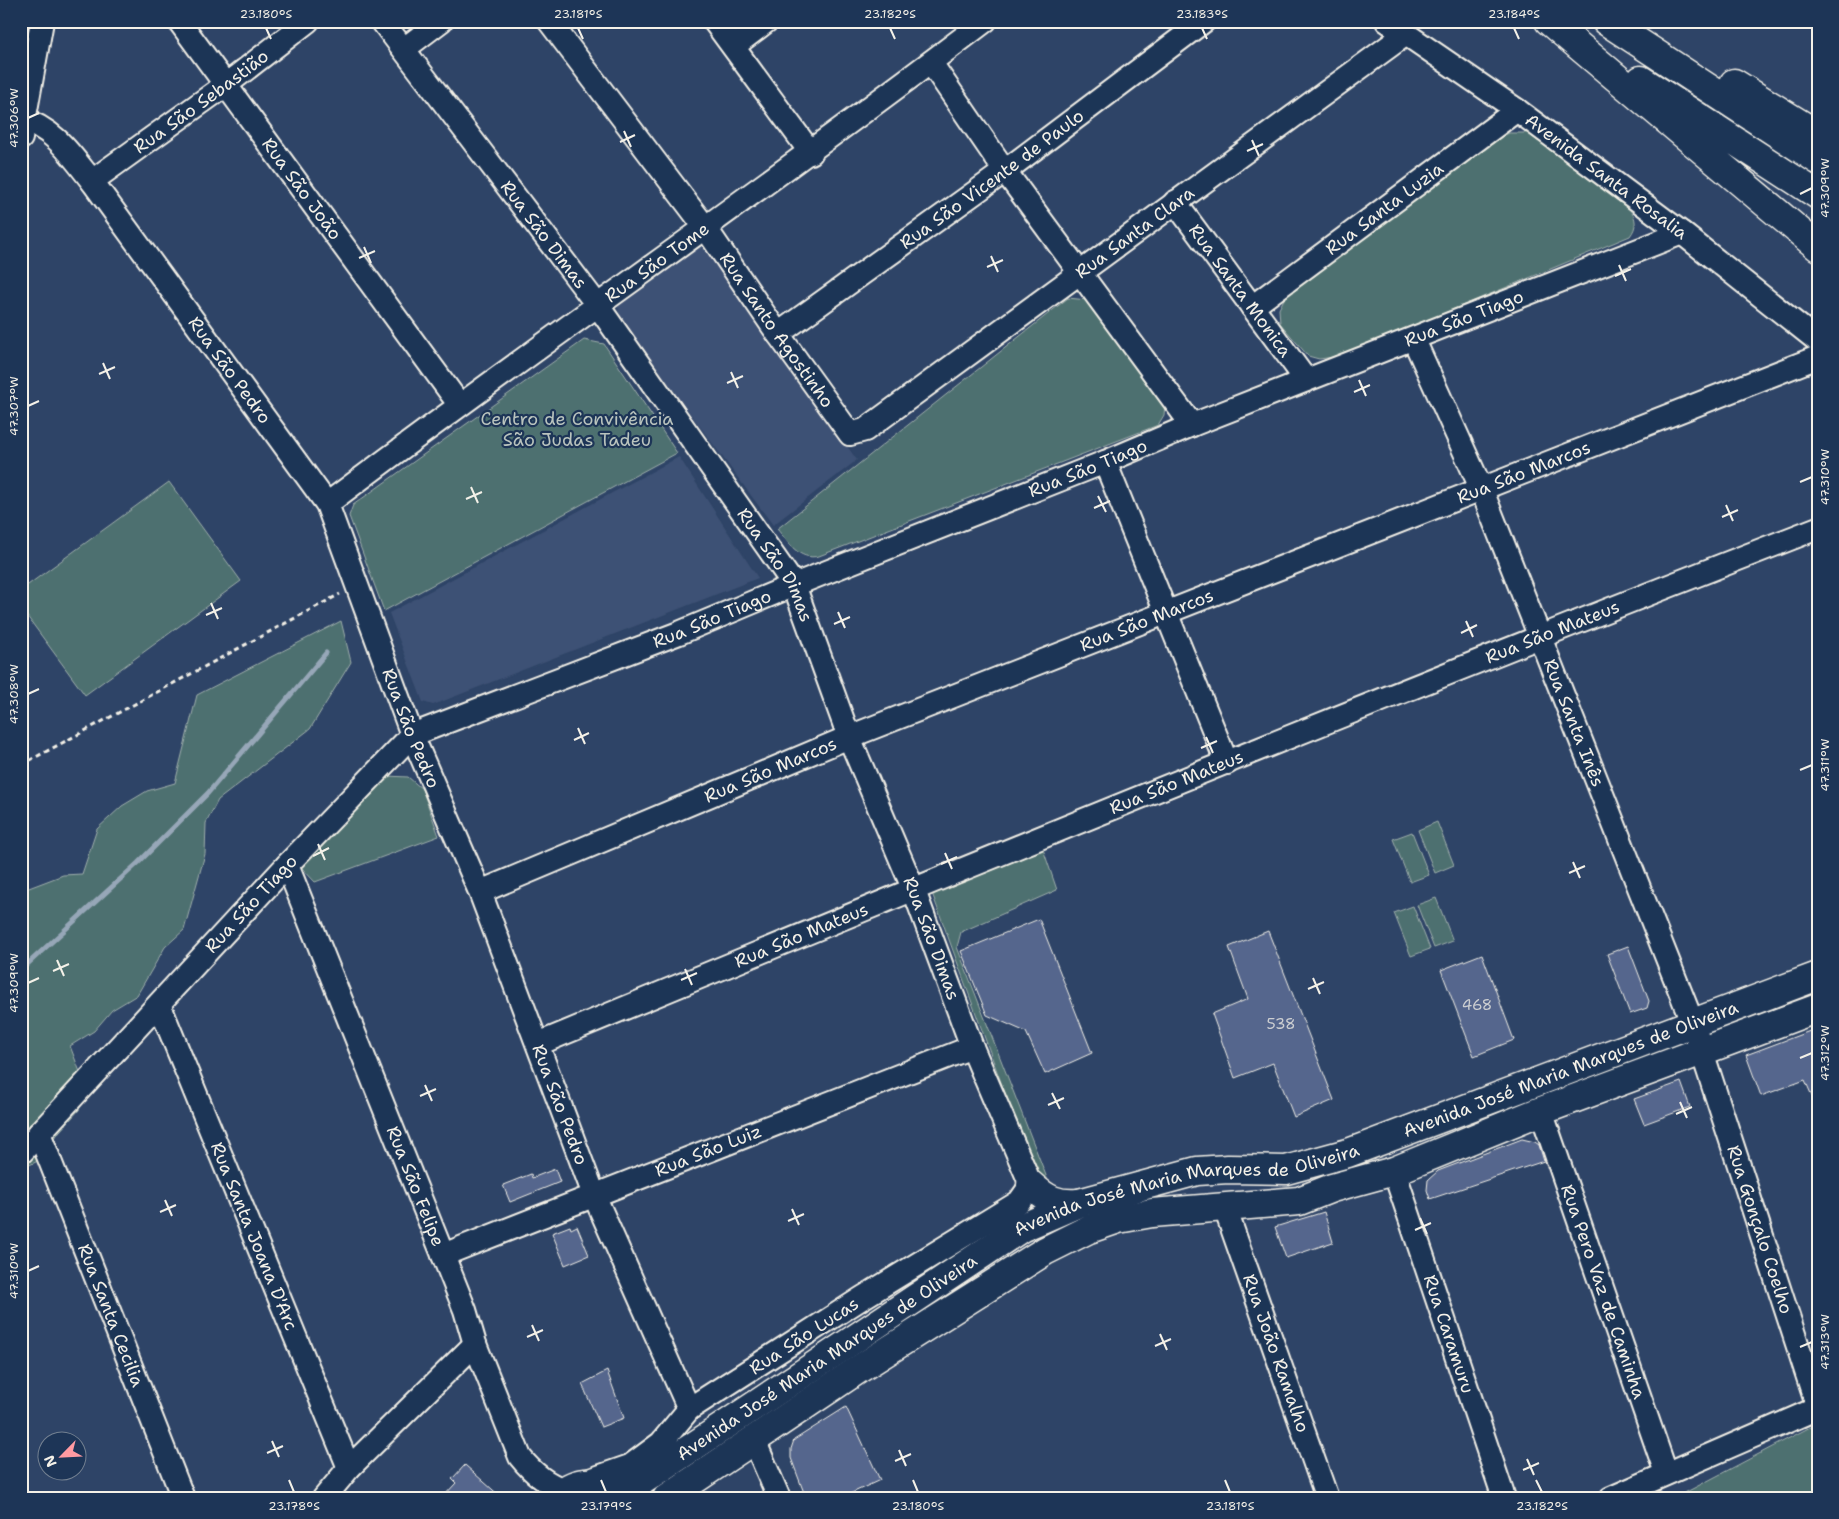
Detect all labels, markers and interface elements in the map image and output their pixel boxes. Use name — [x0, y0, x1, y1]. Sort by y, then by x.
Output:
text: 23.180°S — [240, 6, 292, 22]
text: 23.181°S — [554, 6, 603, 22]
text: 23.182°S — [864, 6, 916, 22]
text: 23.183°S — [1176, 6, 1228, 22]
text: 23.184°S — [1488, 6, 1540, 22]
street label: Rua São Sebastião — [129, 44, 274, 159]
text: 47.306°W — [6, 88, 22, 148]
street label: Rua São Vicente de Paulo — [895, 104, 1089, 255]
street label: Avenida Santa Rosalia — [1520, 108, 1693, 245]
street label: Rua São João — [256, 133, 347, 245]
street label: Rua Santa Luzia — [1320, 157, 1448, 260]
text: 47.309°W — [1817, 158, 1833, 218]
street label: Rua São Dimas — [495, 176, 593, 294]
street label: Rua Santa Clara — [1070, 181, 1199, 284]
street label: Rua São Tome — [600, 217, 714, 308]
street label: Rua Santa Monica — [1183, 219, 1297, 362]
street label: Rua Santo Agostinho — [714, 248, 839, 413]
street label: Rua São Tiago — [1401, 284, 1527, 353]
street label: Rua São Pedro — [183, 312, 277, 429]
text: 47.307°W — [6, 376, 22, 436]
park label: Centro de Convivência São Judas Tadeu — [480, 407, 674, 452]
street label: Rua São Tiago — [1025, 433, 1151, 503]
street label: Rua São Marcos — [1453, 435, 1594, 509]
text: 47.310°W — [1817, 449, 1833, 505]
street label: Rua São Dimas — [732, 503, 818, 625]
street label: Rua São Marcos — [1076, 583, 1217, 657]
street label: Rua São Tiago — [649, 584, 775, 654]
street label: Rua São Mateus — [1482, 595, 1623, 669]
street label: Rua Santa Inês — [1538, 655, 1610, 790]
text: 47.308°W — [6, 664, 22, 724]
street label: Rua São Pedro — [376, 665, 446, 792]
street label: Rua São Marcos — [700, 732, 840, 809]
text: 47.311°W — [1817, 739, 1833, 791]
street label: Rua São Mateus — [1106, 744, 1247, 820]
street label: Rua São Tiago — [199, 849, 303, 958]
street label: Rua São Dimas — [898, 873, 966, 1004]
street label: Rua São Mateus — [731, 897, 872, 973]
text: 47.309°W — [6, 953, 22, 1013]
street label: Avenida José Maria Marques de Oliveira — [1400, 995, 1742, 1143]
house number: 468 — [1462, 995, 1492, 1015]
house number: 538 — [1266, 1014, 1296, 1034]
text: 47.312°W — [1817, 1025, 1833, 1081]
street label: Rua São Pedro — [526, 1041, 594, 1168]
street label: Rua São Luiz — [651, 1119, 765, 1182]
street label: Rua São Felipe — [381, 1123, 450, 1250]
street label: Avenida José Maria Marques de Oliveira — [1009, 1138, 1363, 1242]
street label: Rua Santa Joana D'Arc — [205, 1139, 303, 1334]
street label: Rua Gonçalo Coelho — [1721, 1142, 1799, 1317]
street label: Rua Pero Vaz de Caminha — [1555, 1181, 1651, 1402]
street label: Rua Santa Cecilia — [72, 1240, 150, 1390]
text: 47.310°W — [6, 1243, 22, 1299]
street label: Avenida José Maria Marques de Oliveira — [672, 1249, 982, 1466]
street label: Rua João Ramalho — [1237, 1271, 1315, 1436]
street label: Rua Caramuru — [1418, 1271, 1480, 1397]
street label: Rua São Lucas — [745, 1292, 863, 1380]
text: 47.313°W — [1817, 1314, 1833, 1370]
north arrow — [38, 1432, 88, 1482]
text: N — [40, 1453, 61, 1470]
text: 23.178°S — [268, 1498, 320, 1514]
text: 23.179°S — [580, 1498, 632, 1514]
text: 23.180°S — [892, 1498, 944, 1514]
text: 23.181°S — [1206, 1498, 1255, 1514]
text: 23.182°S — [1516, 1498, 1568, 1514]

